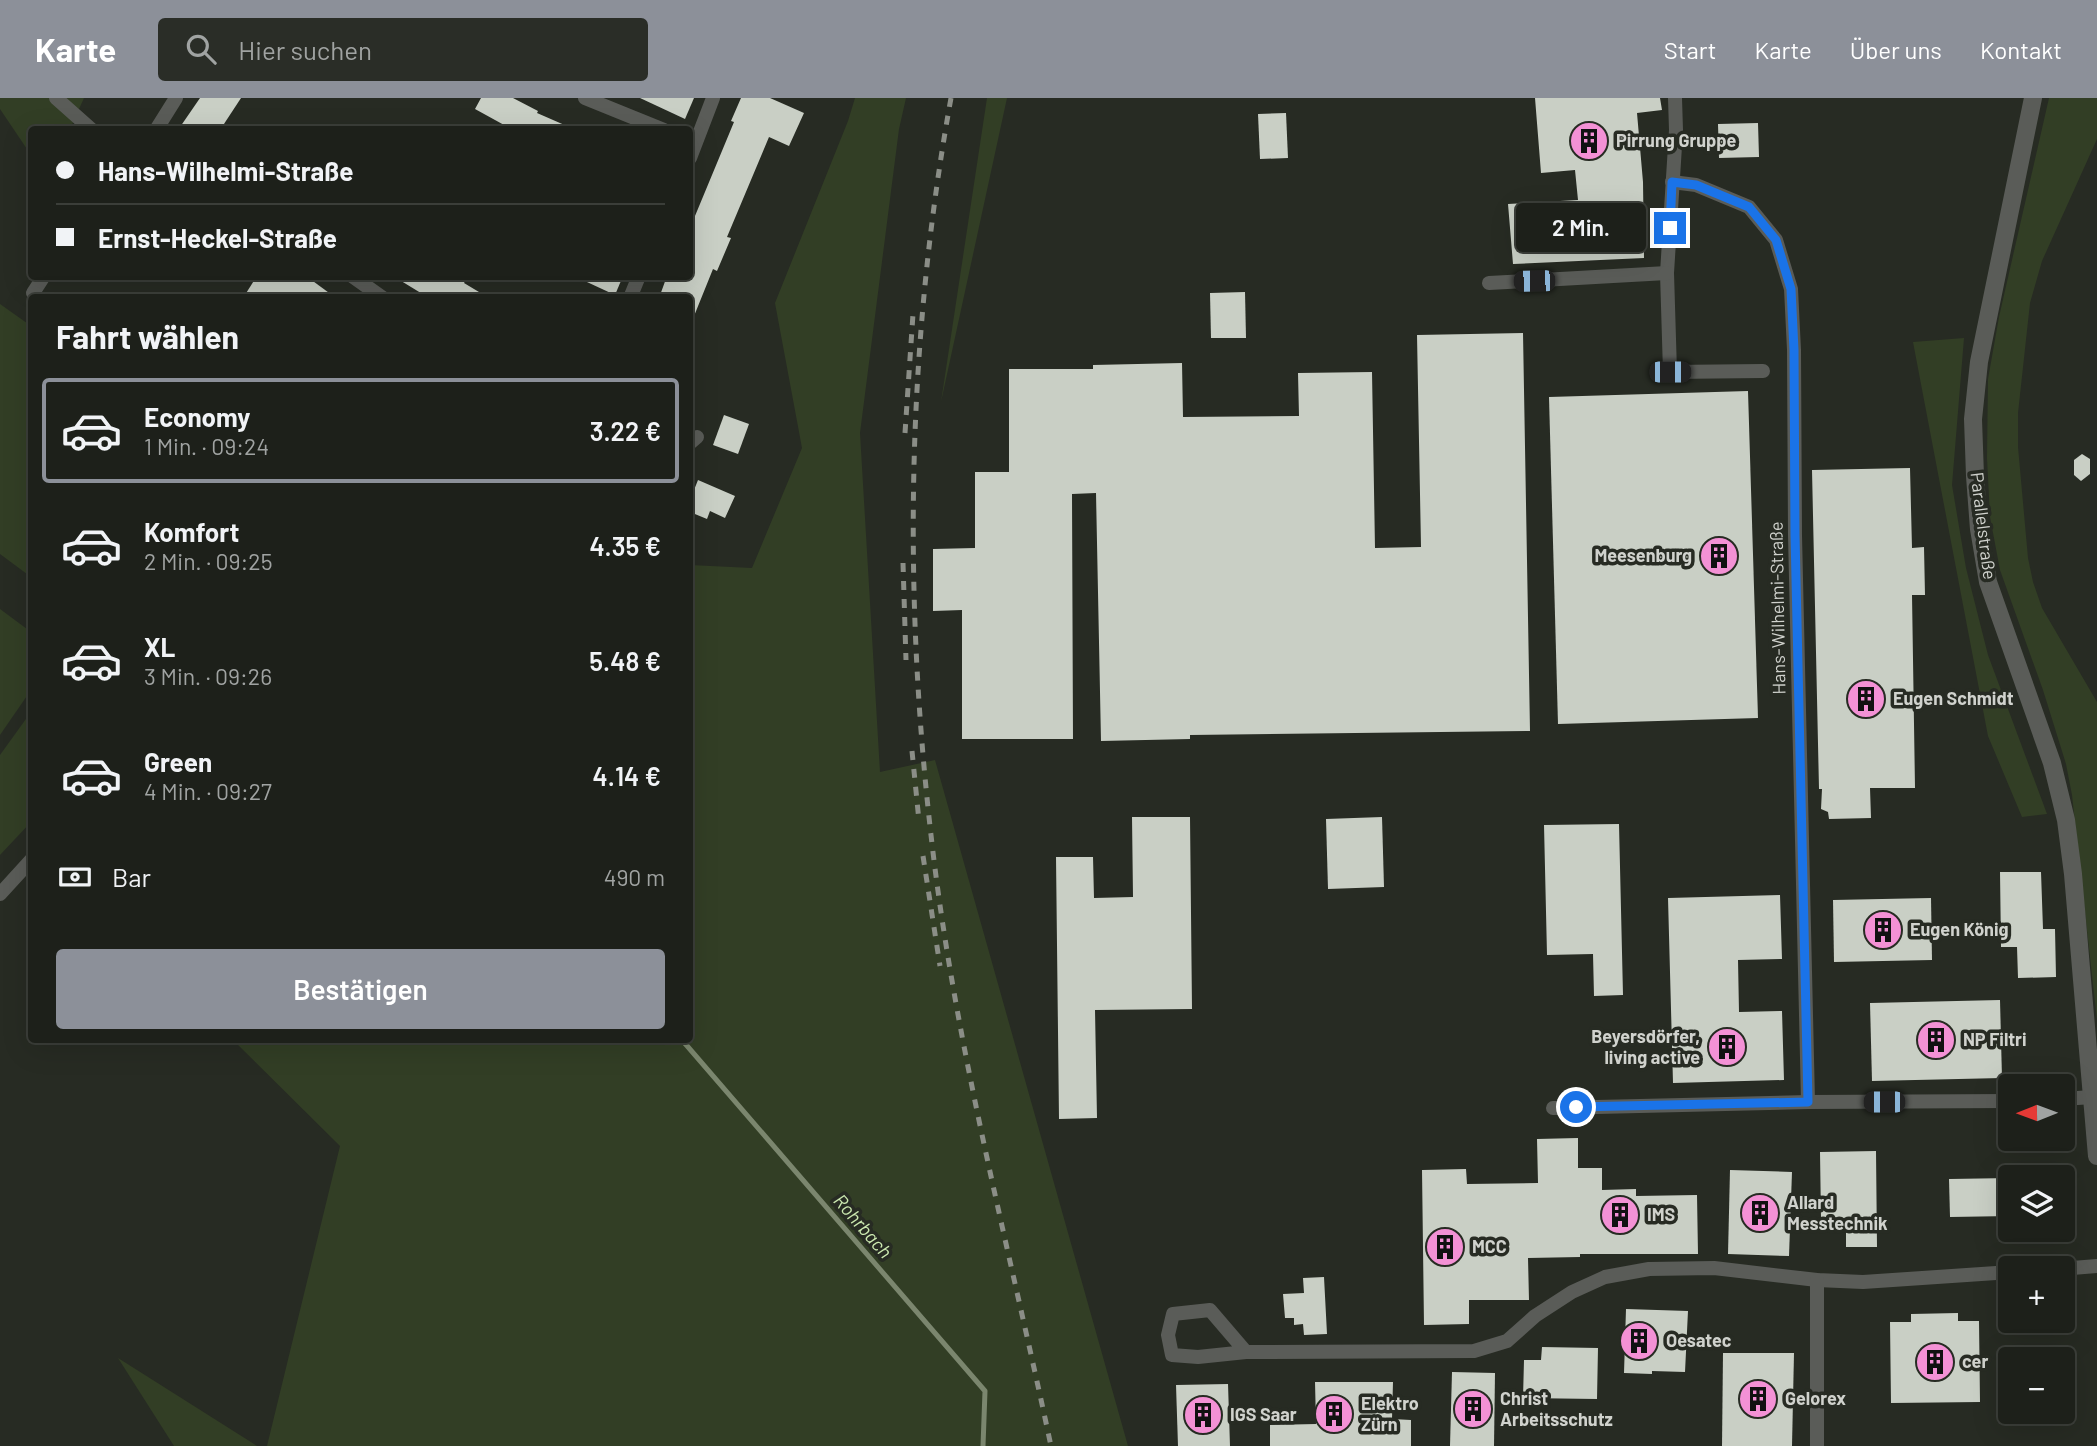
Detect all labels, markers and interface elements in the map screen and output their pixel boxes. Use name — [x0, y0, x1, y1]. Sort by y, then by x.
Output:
search box — [158, 18, 648, 81]
text: Karte — [35, 29, 116, 69]
icon: search — [182, 30, 220, 68]
text: Hier suchen — [238, 34, 372, 65]
text: Start — [1664, 35, 1717, 64]
text: Karte — [1755, 35, 1812, 64]
text: Über uns — [1850, 35, 1942, 64]
text: Kontakt — [1980, 35, 2062, 64]
building icon: Pirrung Gruppe — [1568, 120, 1610, 162]
place label: Pirrung Gruppe — [1616, 129, 1737, 151]
text: Hans-Wilhelmi-Straße — [98, 155, 353, 186]
callout: 2 Min. — [1516, 204, 1646, 252]
route end — [1654, 212, 1686, 244]
text: 2 Min. — [1552, 213, 1610, 241]
text: Ernst-Heckel-Straße — [98, 222, 337, 253]
car — [1513, 270, 1556, 292]
text: Fahrt wählen — [56, 317, 239, 355]
car — [1650, 362, 1692, 383]
icon: car — [60, 399, 123, 462]
text: Economy — [144, 401, 250, 432]
text: 3.22 € — [590, 415, 661, 446]
text: 1 Min. · 09:24 — [144, 432, 269, 460]
street label: Parallelstraße — [1966, 471, 2001, 581]
icon: car — [60, 514, 123, 577]
text: Komfort — [144, 516, 239, 547]
street label: Hans-Wilhelmi-Straße — [1764, 521, 1790, 695]
text: 4.35 € — [589, 530, 661, 561]
building icon: Meesenburg — [1698, 535, 1740, 577]
place label: Meesenburg — [1594, 544, 1692, 566]
text: 2 Min. · 09:25 — [144, 547, 273, 575]
icon: car — [60, 629, 123, 692]
text: XL — [144, 631, 175, 662]
text: 5.48 € — [589, 645, 661, 676]
text: 3 Min. · 09:26 — [144, 662, 272, 690]
building icon: Eugen Schmidt — [1845, 678, 1887, 720]
place label: Eugen Schmidt — [1893, 687, 2014, 709]
icon: car — [60, 744, 123, 807]
text: Green — [144, 746, 212, 777]
text: 4.14 € — [593, 760, 661, 791]
text: 4 Min. · 09:27 — [144, 777, 272, 805]
icon: cash — [56, 858, 94, 896]
text: Bar — [112, 861, 151, 892]
text: 490 m — [604, 863, 665, 891]
building icon: Eugen König — [1862, 909, 1904, 951]
place label: Eugen König — [1910, 918, 2009, 940]
button: Bestätigen — [56, 949, 665, 1029]
building icon: NP Filtri — [1915, 1019, 1957, 1061]
place label: Beyersdörfer, living active — [1591, 1025, 1700, 1068]
building icon: Beyersdörfer, living active — [1706, 1026, 1748, 1068]
place label: NP Filtri — [1963, 1028, 2027, 1050]
north arrow — [1998, 1074, 2076, 1152]
map controls — [1998, 1074, 2075, 1424]
route start — [1560, 1091, 1592, 1123]
car — [1864, 1092, 1906, 1113]
button: layers — [1998, 1165, 2075, 1242]
water label: Rohrbach — [829, 1189, 898, 1263]
place label: Allard Messtechnik — [1787, 1191, 1888, 1234]
building icon: Allard Messtechnik — [1739, 1192, 1781, 1234]
building icon: IMS — [1599, 1194, 1641, 1236]
place label: IMS — [1647, 1203, 1676, 1225]
building icon: MCC — [1424, 1226, 1466, 1268]
place label: MCC — [1472, 1235, 1507, 1257]
button: + — [1998, 1256, 2075, 1333]
building icon: Oesatec — [1618, 1320, 1660, 1362]
place label: Oesatec — [1666, 1329, 1732, 1351]
building icon: cer — [1914, 1341, 1956, 1383]
button: − — [1998, 1347, 2075, 1424]
place label: cer — [1962, 1350, 1988, 1372]
building icon: Gelorex — [1737, 1378, 1779, 1420]
place label: Christ Arbeitsschutz — [1500, 1387, 1613, 1430]
place label: Gelorex — [1785, 1387, 1846, 1409]
building icon: Christ Arbeitsschutz — [1452, 1388, 1494, 1430]
place label: Elektro Zürn — [1361, 1392, 1419, 1435]
building icon: Elektro Zürn — [1313, 1393, 1355, 1435]
building icon: IGS Saar — [1182, 1394, 1224, 1436]
place label: IGS Saar — [1230, 1403, 1297, 1425]

